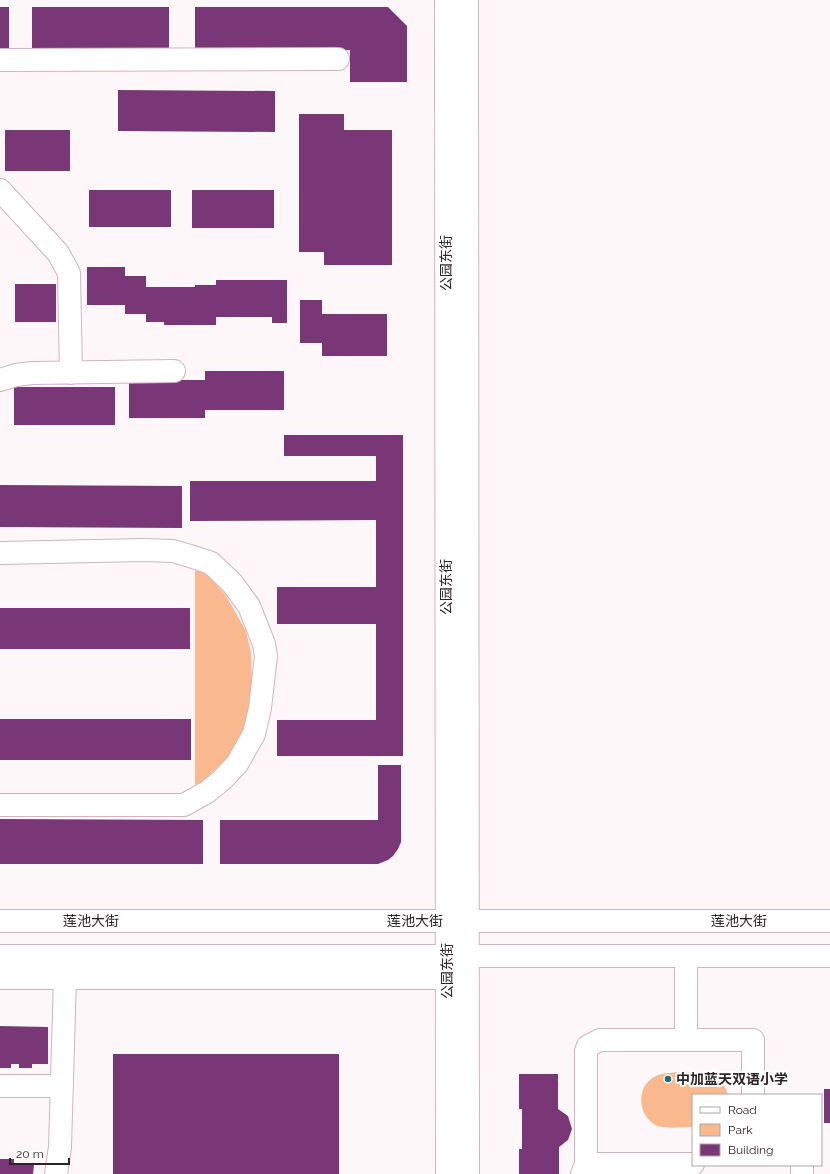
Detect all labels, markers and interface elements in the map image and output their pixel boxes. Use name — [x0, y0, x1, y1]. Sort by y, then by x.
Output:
street label: 公园东街 — [438, 235, 454, 291]
street label: 公园东街 — [438, 559, 454, 615]
street label: 莲池大街 — [63, 913, 119, 929]
street label: 莲池大街 — [387, 913, 443, 929]
street label: 莲池大街 — [711, 913, 767, 929]
street label: 公园东街 — [439, 943, 455, 999]
place label: 中加蓝天双语小学 — [676, 1071, 788, 1087]
marker: 中加蓝天双语小学 — [663, 1074, 673, 1084]
legend — [692, 1094, 822, 1166]
text: Road — [728, 1103, 757, 1117]
text: Park — [728, 1123, 753, 1137]
scale bar — [10, 1140, 69, 1166]
text: Building — [728, 1143, 774, 1157]
text: 20 m — [16, 1147, 44, 1161]

